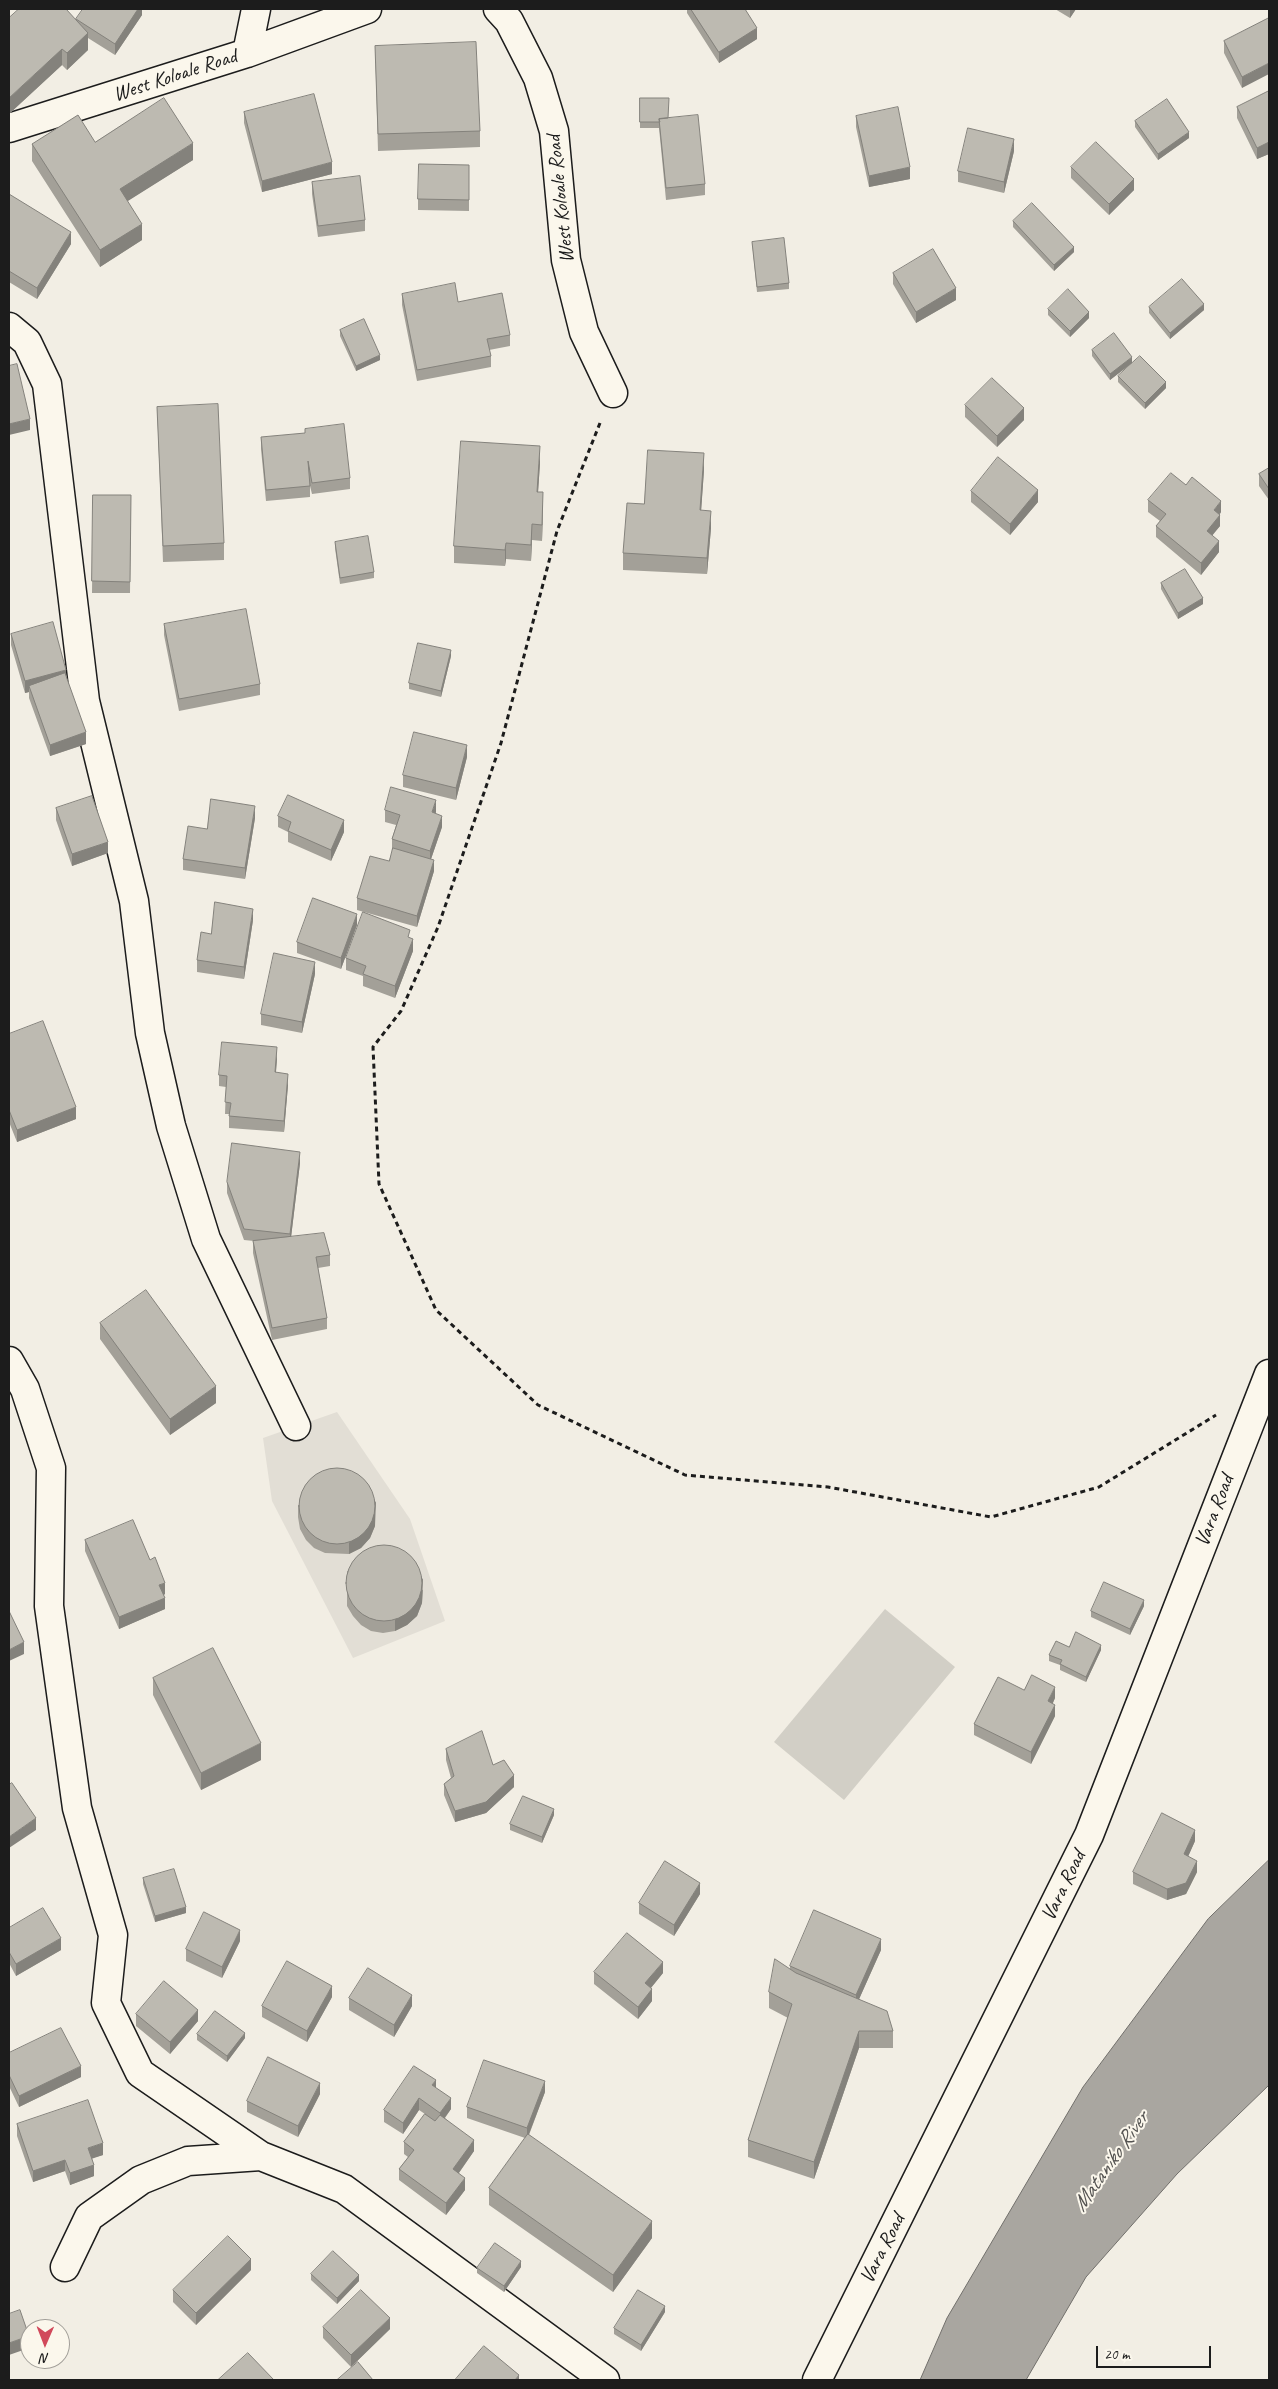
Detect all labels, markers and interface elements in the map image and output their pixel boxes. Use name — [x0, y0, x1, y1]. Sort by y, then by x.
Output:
street label: West Koloale Road — [110, 44, 240, 108]
street label: West Koloale Road — [542, 134, 580, 264]
street label: Vara Road — [1190, 1472, 1240, 1550]
street label: Vara Road — [1036, 1847, 1092, 1925]
water label: Mataniko River — [1067, 2107, 1155, 2217]
street label: Vara Road — [855, 2210, 911, 2288]
north arrow — [20, 2319, 70, 2369]
scale bar — [1098, 2336, 1213, 2368]
text: 20 m — [1104, 2345, 1130, 2364]
text: N — [40, 2350, 49, 2367]

